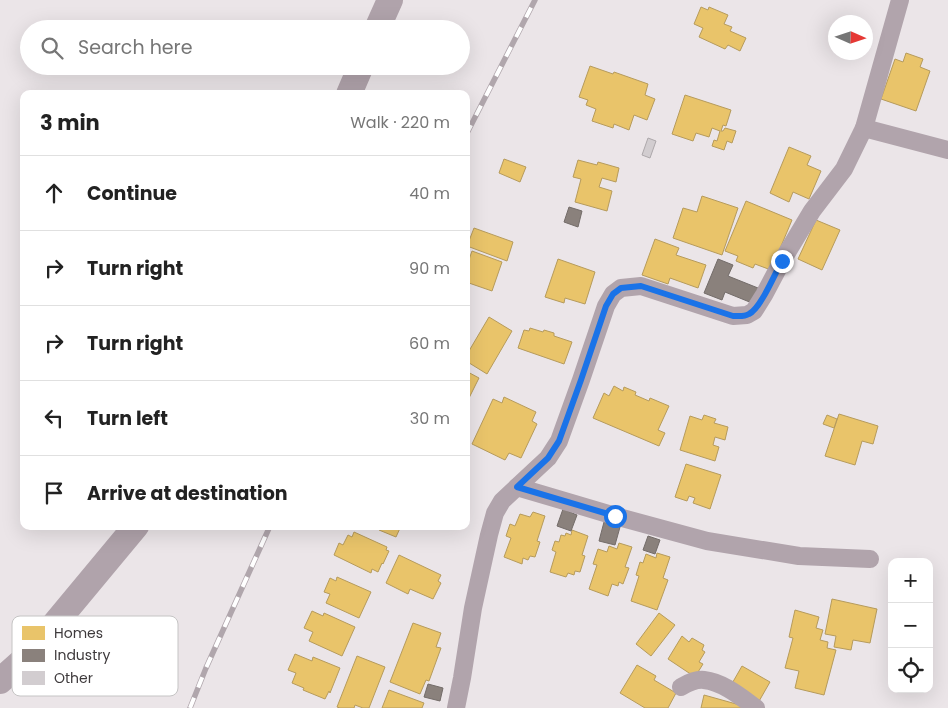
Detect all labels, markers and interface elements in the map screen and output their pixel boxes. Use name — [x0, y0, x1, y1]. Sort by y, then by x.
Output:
north arrow — [828, 15, 873, 60]
search box — [20, 20, 470, 75]
icon: search — [38, 34, 66, 62]
text: Search here — [78, 34, 192, 61]
text: 3 min — [40, 108, 100, 137]
text: Walk · 220 m — [350, 111, 450, 134]
icon: ahead — [40, 179, 68, 207]
text: Continue — [87, 180, 177, 207]
text: 40 m — [409, 182, 450, 205]
route end — [771, 250, 794, 273]
icon: right — [40, 254, 68, 282]
text: Turn right — [87, 255, 183, 282]
text: 90 m — [409, 257, 450, 280]
icon: right — [40, 329, 68, 357]
text: Turn right — [87, 330, 183, 357]
text: 60 m — [409, 332, 450, 355]
icon: left — [40, 404, 68, 432]
text: Turn left — [87, 405, 168, 432]
text: 30 m — [410, 407, 450, 430]
icon: arrive — [40, 479, 68, 507]
text: Arrive at destination — [87, 480, 288, 507]
route start — [604, 505, 627, 528]
map controls — [888, 558, 933, 693]
button: + — [888, 558, 933, 603]
button: − — [888, 603, 933, 648]
legend — [12, 616, 178, 696]
text: Homes — [54, 623, 103, 643]
text: Industry — [54, 645, 110, 665]
button: locate — [888, 648, 933, 693]
text: Other — [54, 668, 93, 688]

